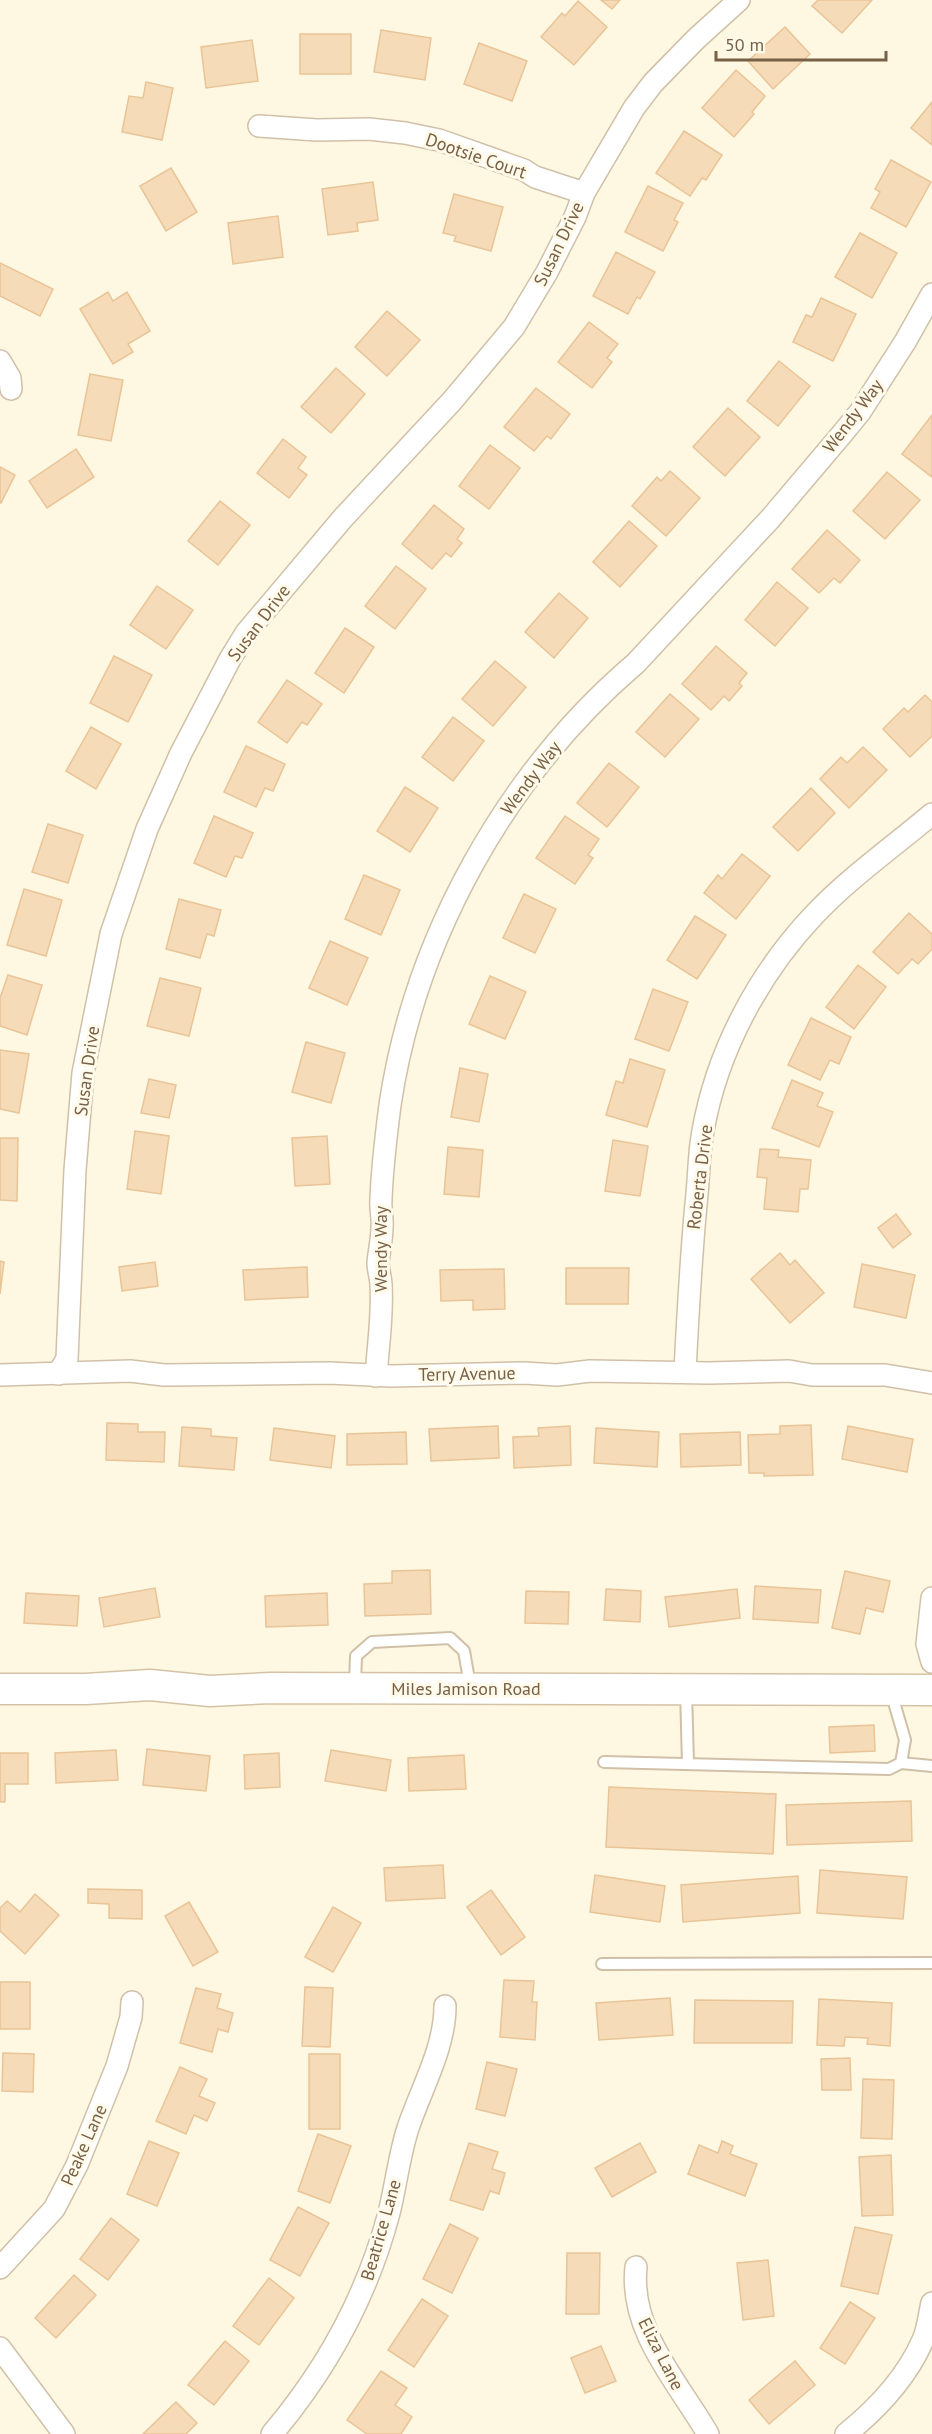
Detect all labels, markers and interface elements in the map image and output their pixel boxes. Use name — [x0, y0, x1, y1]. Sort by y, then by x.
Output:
scale bar — [716, 24, 886, 62]
text: 50 m — [725, 33, 764, 56]
street label: Dootsie Court — [423, 128, 530, 184]
street label: Susan Drive — [528, 198, 589, 290]
street label: Wendy Way — [817, 374, 888, 457]
street label: Susan Drive — [222, 580, 295, 666]
street label: Wendy Way — [495, 736, 566, 819]
street label: Susan Drive — [69, 1024, 104, 1117]
street label: Roberta Drive — [682, 1123, 717, 1231]
street label: Wendy Way — [369, 1205, 392, 1292]
street label: Terry Avenue — [418, 1361, 516, 1386]
street label: Miles Jamison Road — [391, 1677, 541, 1700]
street label: Peake Lane — [55, 2101, 112, 2189]
street label: Beatrice Lane — [355, 2177, 406, 2283]
street label: Eliza Lane — [633, 2314, 689, 2394]

